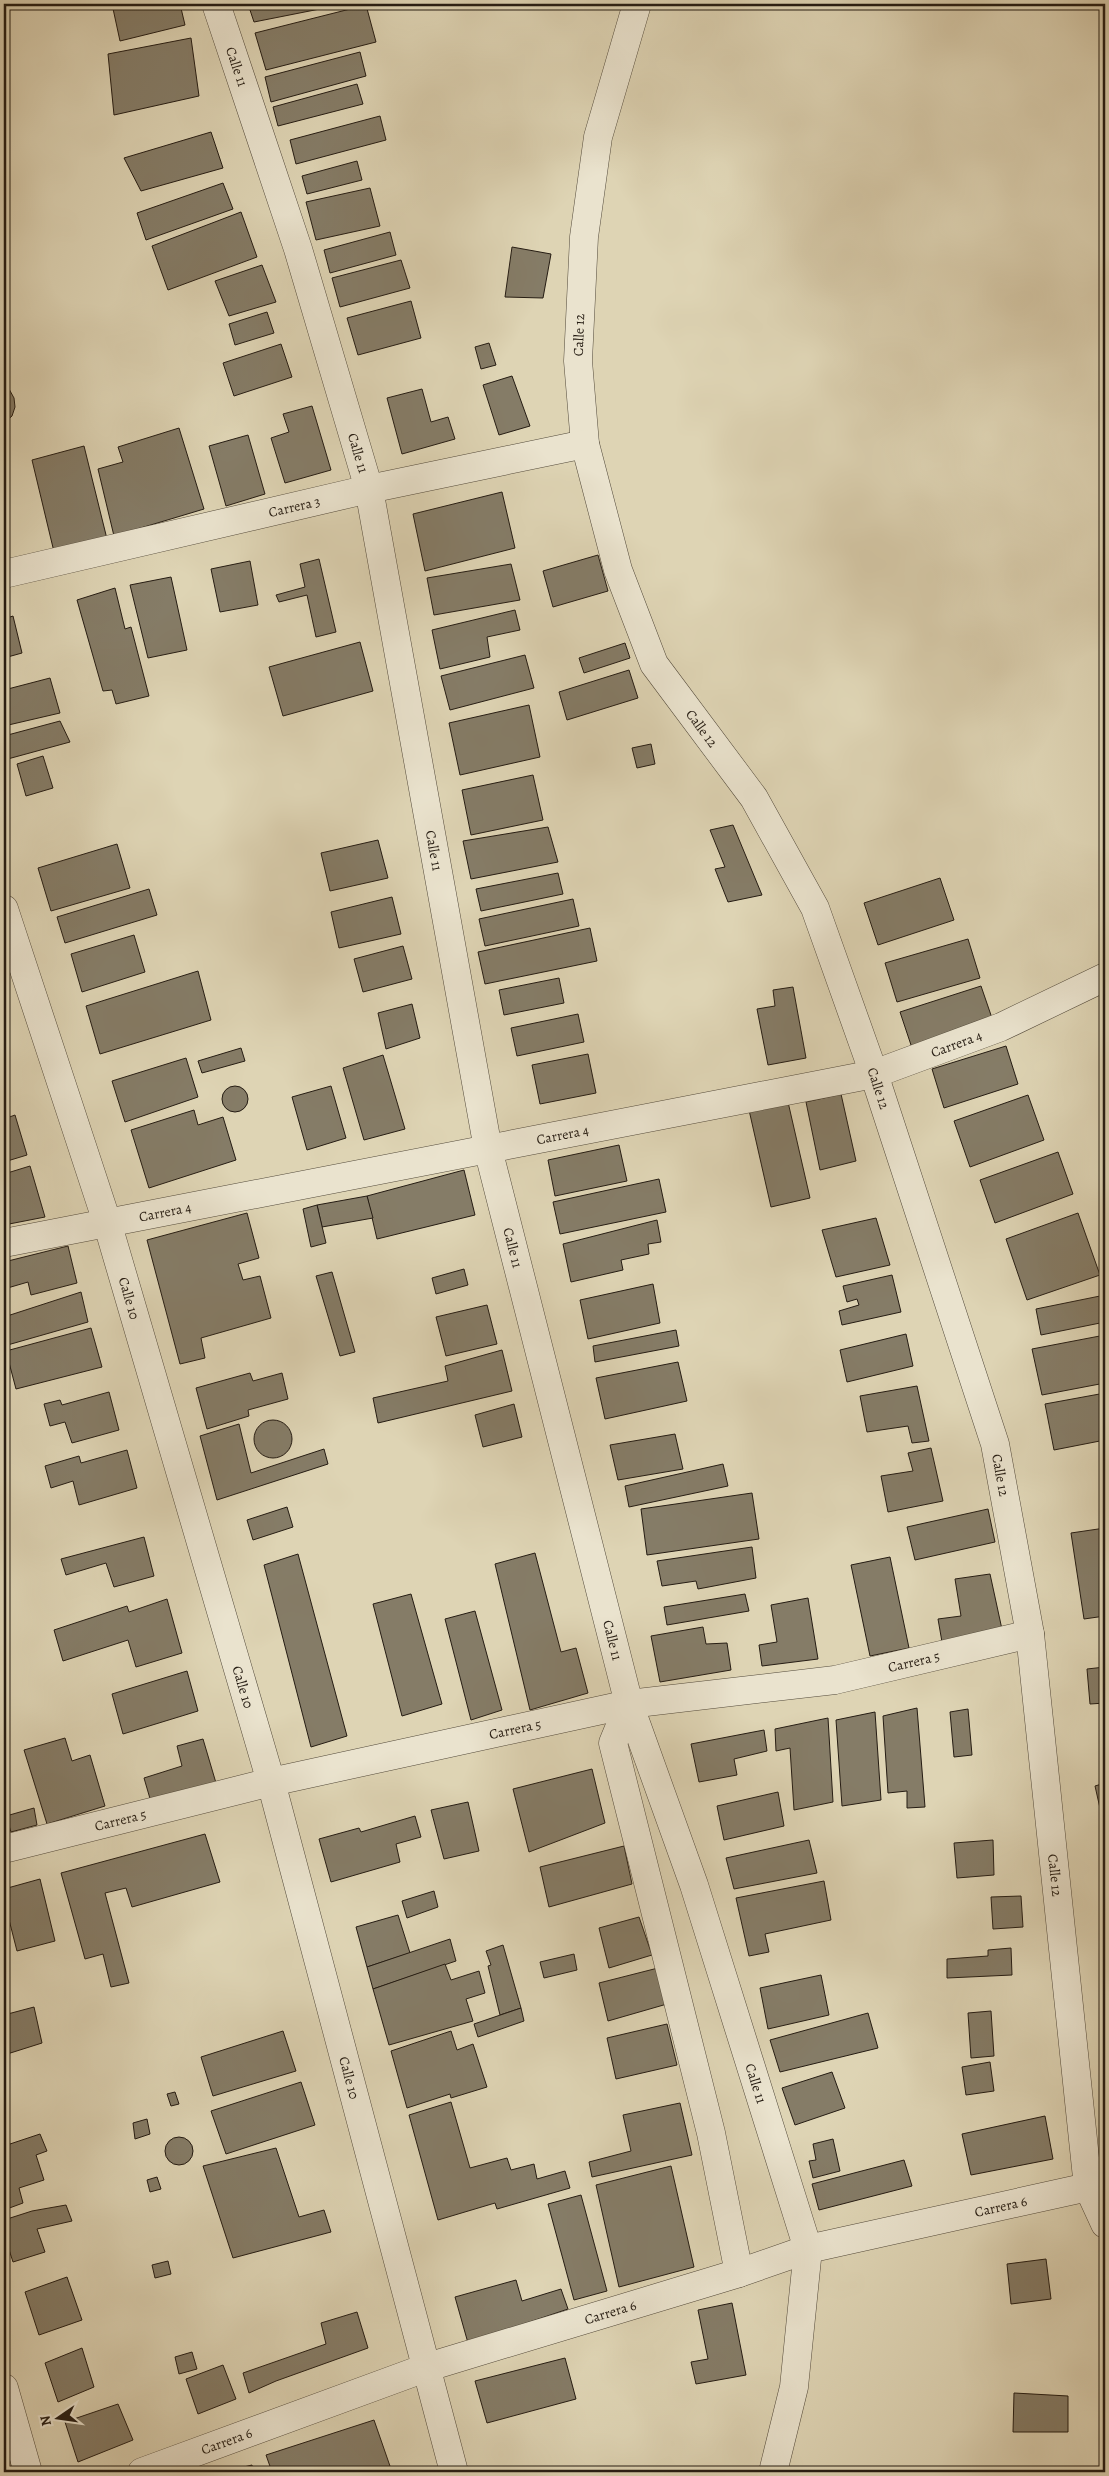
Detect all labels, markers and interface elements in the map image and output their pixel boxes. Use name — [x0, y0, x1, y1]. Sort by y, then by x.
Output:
street label: Calle 11 — [221, 44, 252, 89]
street label: Calle 12 — [569, 313, 589, 357]
street label: Calle 11 — [343, 431, 373, 475]
street label: Carrera 3 — [266, 491, 322, 522]
street label: Calle 12 — [682, 705, 722, 751]
street label: Calle 11 — [421, 829, 447, 872]
street label: Carrera 4 — [928, 1025, 984, 1062]
street label: Calle 12 — [863, 1065, 894, 1112]
street label: Carrera 4 — [535, 1120, 590, 1149]
street label: Carrera 4 — [137, 1197, 193, 1226]
street label: Calle 11 — [499, 1225, 527, 1270]
street label: Calle 10 — [114, 1275, 145, 1322]
street label: Calle 12 — [988, 1452, 1014, 1498]
street label: Calle 11 — [599, 1618, 627, 1662]
street label: Carrera 5 — [886, 1646, 942, 1677]
street label: Calle 10 — [228, 1663, 258, 1710]
street label: Carrera 5 — [487, 1714, 543, 1744]
street label: Carrera 5 — [92, 1804, 148, 1835]
street label: Calle 12 — [1044, 1853, 1067, 1898]
street label: Calle 10 — [335, 2054, 364, 2101]
street label: Calle 11 — [741, 2061, 771, 2106]
street label: Carrera 6 — [973, 2191, 1029, 2221]
street label: Carrera 6 — [582, 2295, 638, 2329]
north arrow — [32, 2394, 82, 2444]
text: N — [35, 2414, 56, 2428]
street label: Carrera 6 — [198, 2423, 255, 2459]

